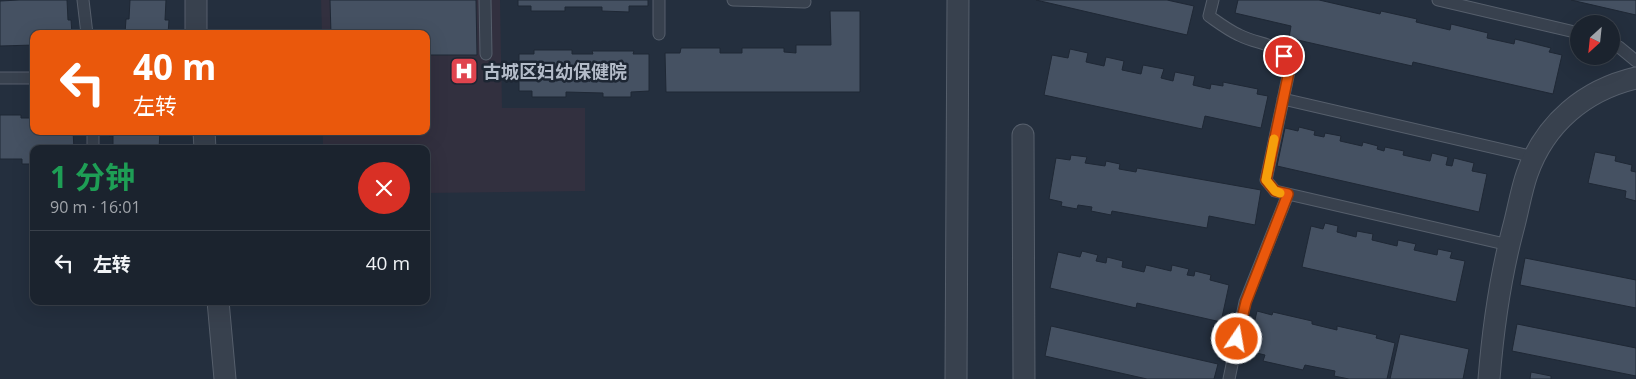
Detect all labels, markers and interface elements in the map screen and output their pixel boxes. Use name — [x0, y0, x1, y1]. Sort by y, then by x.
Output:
north arrow — [1570, 15, 1620, 65]
map controls — [1570, 15, 1620, 65]
pin — [1263, 35, 1305, 77]
icon: arrive — [1270, 42, 1298, 70]
text: 40 m — [133, 43, 216, 90]
icon: left — [50, 50, 115, 115]
hospital icon: 古城区妇幼保健院 — [449, 56, 479, 86]
place label: 古城区妇幼保健院 — [483, 59, 627, 83]
text: 左转 — [133, 90, 177, 120]
text: 1 分钟 — [50, 156, 135, 197]
button: close — [358, 162, 410, 214]
text: 90 m · 16:01 — [50, 196, 141, 218]
icon: left — [50, 249, 78, 277]
text: 40 m — [366, 250, 410, 276]
text: 左转 — [93, 251, 131, 277]
position arrow — [1210, 312, 1262, 364]

